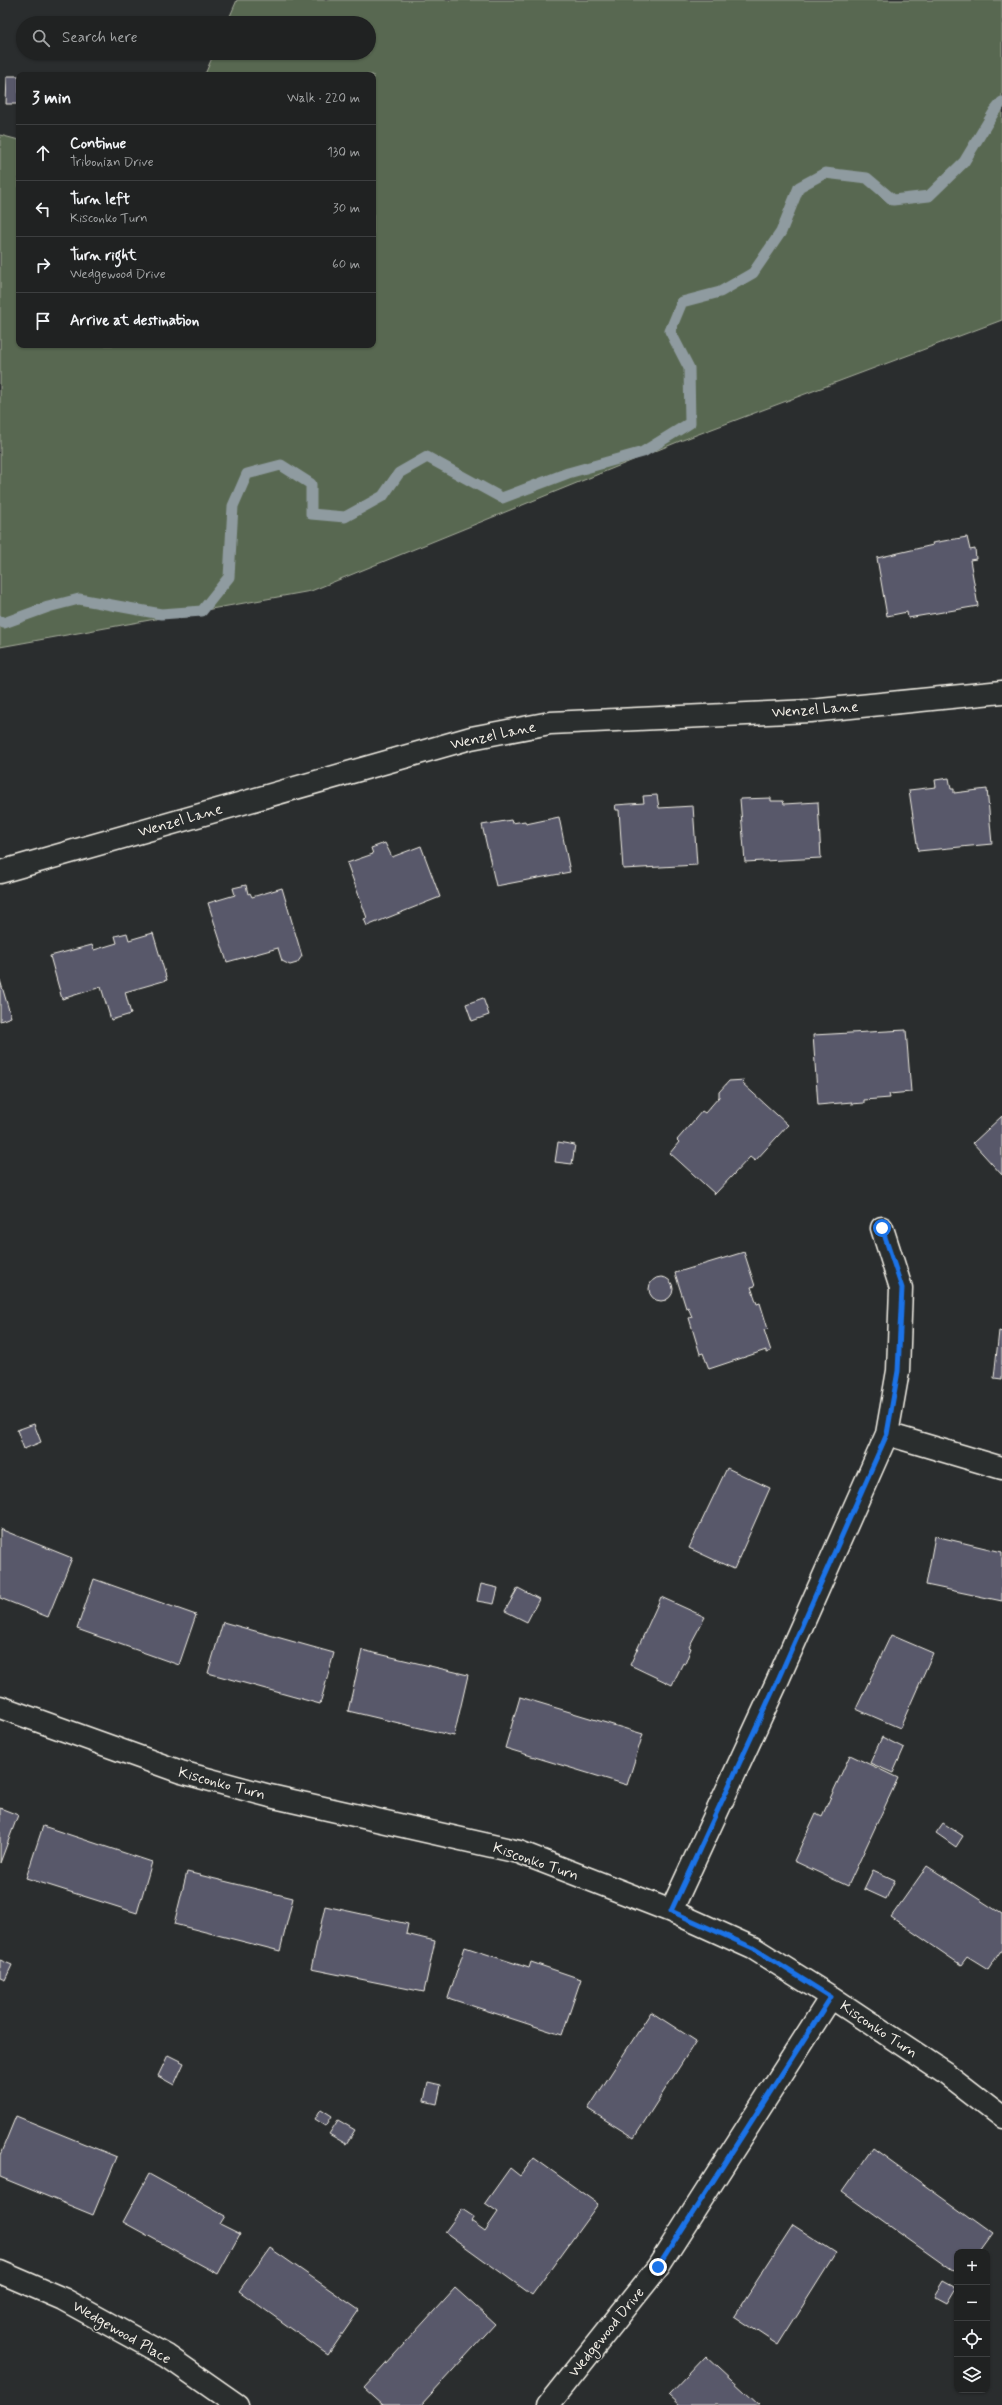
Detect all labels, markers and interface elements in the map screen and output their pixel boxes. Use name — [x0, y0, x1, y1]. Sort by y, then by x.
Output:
search box — [16, 16, 376, 60]
icon: search — [30, 27, 52, 49]
text: Search here — [62, 28, 138, 48]
text: 3 min — [32, 87, 71, 109]
text: Walk · 220 m — [287, 90, 360, 107]
text: Continue — [70, 134, 126, 154]
icon: ahead — [32, 142, 54, 164]
text: 130 m — [327, 144, 360, 161]
text: Tribonian Drive — [70, 154, 154, 171]
text: Turn left — [70, 190, 130, 210]
icon: left — [32, 198, 54, 220]
text: 30 m — [333, 200, 360, 217]
text: Kisconko Turn — [70, 210, 148, 227]
text: Turn right — [70, 246, 137, 266]
icon: right — [32, 254, 54, 276]
text: 60 m — [332, 256, 360, 273]
text: Wedgewood Drive — [70, 266, 166, 283]
icon: arrive — [32, 310, 54, 332]
text: Arrive at destination — [70, 311, 199, 331]
street label: Wenzel Lane — [771, 697, 859, 723]
street label: Wenzel Lane — [449, 717, 538, 755]
street label: Wenzel Lane — [136, 799, 225, 843]
route start — [873, 1219, 891, 1237]
street label: Kisconko Turn — [176, 1763, 268, 1805]
street label: Kisconko Turn — [490, 1838, 581, 1886]
street label: Kisconko Turn — [836, 1997, 921, 2063]
map controls — [954, 2249, 990, 2393]
button: + — [954, 2249, 990, 2285]
route end — [649, 2258, 667, 2276]
street label: Wedgewood Drive — [564, 2283, 650, 2382]
button: − — [954, 2285, 990, 2321]
street label: Wedgewood Place — [68, 2296, 175, 2370]
button: locate — [954, 2321, 990, 2357]
button: layers — [954, 2357, 990, 2393]

